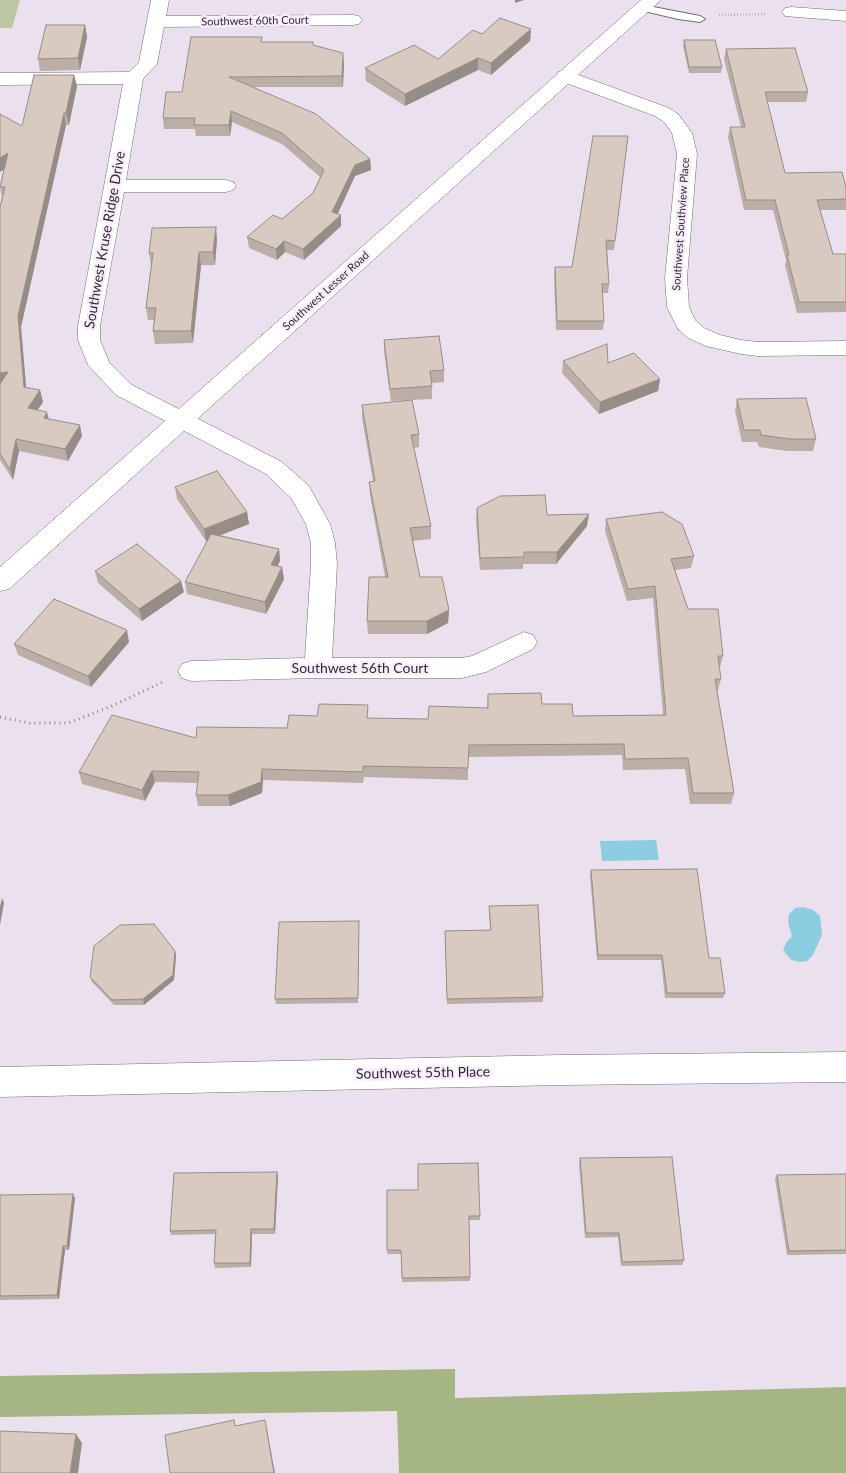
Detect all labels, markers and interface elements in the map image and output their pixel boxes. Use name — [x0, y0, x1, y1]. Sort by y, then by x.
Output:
street label: Southwest 60th Court — [201, 13, 309, 29]
street label: Southwest Kruse Ridge Drive — [81, 150, 129, 330]
street label: Southwest Southview Place — [670, 157, 692, 291]
street label: Southwest Lesser Road — [280, 249, 372, 333]
street label: Southwest 56th Court — [292, 660, 428, 676]
street label: Southwest 55th Place — [356, 1063, 490, 1083]

